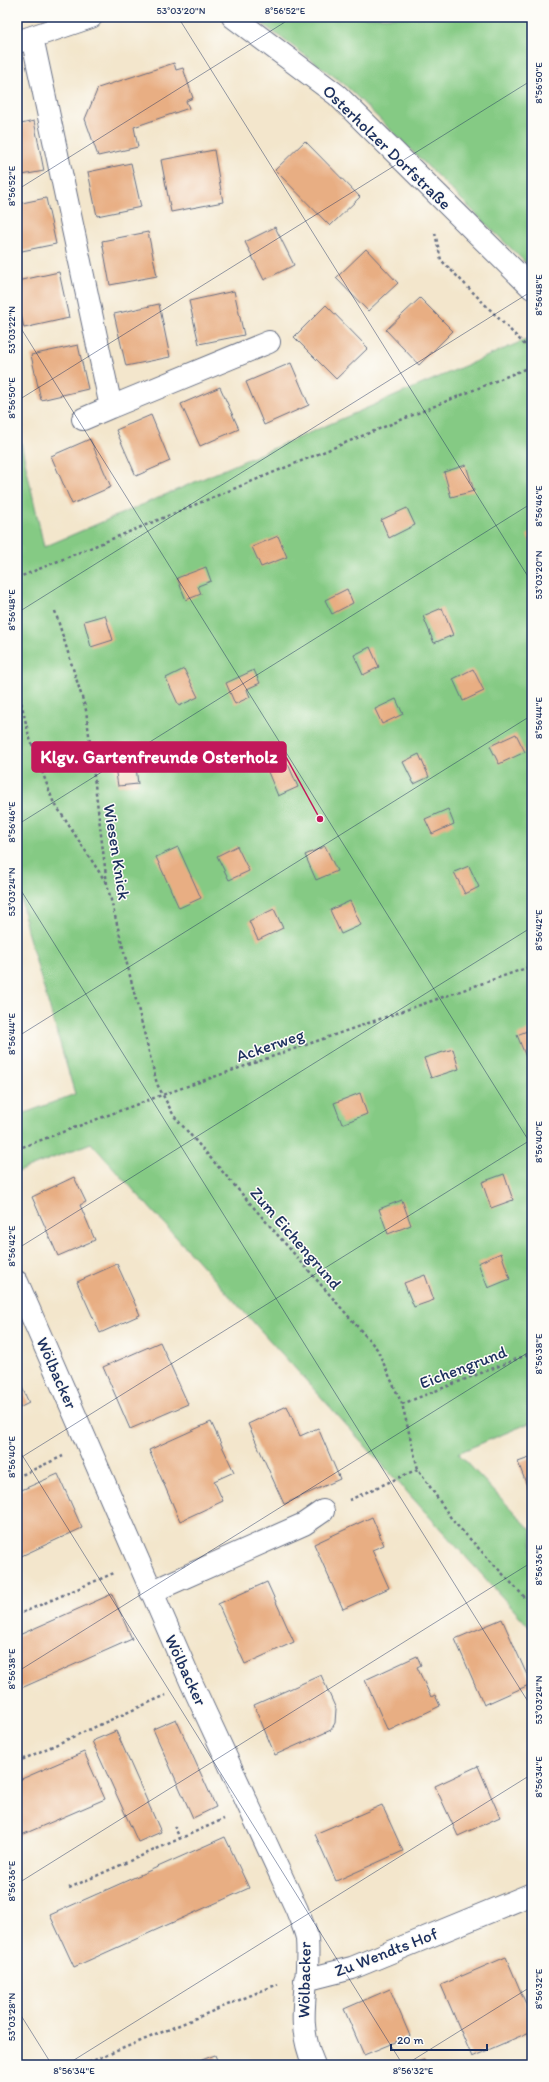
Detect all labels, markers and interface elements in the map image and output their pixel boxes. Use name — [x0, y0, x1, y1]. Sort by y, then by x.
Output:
text: 53°03'20"N — [157, 4, 206, 17]
text: 8°56'52"E — [265, 4, 306, 17]
text: 8°56'50"E — [532, 62, 545, 104]
street label: Osterholzer Dorfstraße — [319, 80, 455, 214]
text: 8°56'52"E — [5, 165, 18, 206]
text: 8°56'48"E — [532, 274, 545, 316]
text: 53°03'22"N — [5, 306, 18, 354]
text: 8°56'50"E — [5, 377, 18, 419]
text: 8°56'46"E — [532, 485, 545, 527]
text: 53°03'20"N — [532, 550, 545, 599]
text: 8°56'48"E — [5, 589, 18, 631]
text: 8°56'44"E — [532, 697, 545, 739]
callout: Klgv. Gartenfreunde Osterholz — [32, 742, 286, 772]
text: Klgv. Gartenfreunde Osterholz — [40, 746, 278, 768]
text: 8°56'46"E — [5, 801, 18, 843]
street label: Wiesen Knick — [100, 802, 135, 902]
text: 53°03'24"N — [5, 867, 18, 916]
text: 8°56'42"E — [532, 909, 545, 951]
text: 8°56'44"E — [5, 1013, 18, 1055]
street label: Ackerweg — [233, 1024, 307, 1066]
text: 8°56'40"E — [532, 1120, 545, 1163]
street label: Zum Eichengrund — [246, 1183, 346, 1293]
text: 8°56'42"E — [5, 1225, 18, 1267]
text: 8°56'38"E — [532, 1333, 545, 1374]
street label: Wölbacker — [32, 1334, 82, 1413]
street label: Eichengrund — [417, 1341, 510, 1393]
text: 8°56'40"E — [5, 1435, 18, 1478]
text: 8°56'36"E — [532, 1544, 545, 1585]
street label: Wölbacker — [161, 1631, 211, 1709]
text: 8°56'38"E — [5, 1648, 18, 1689]
text: 53°03'24"N — [532, 1675, 545, 1724]
text: 8°56'34"E — [532, 1756, 545, 1798]
text: 8°56'36"E — [5, 1860, 18, 1901]
street label: Zu Wendts Hof — [332, 1923, 441, 1981]
street label: Wölbacker — [293, 1941, 315, 2018]
text: 8°56'32"E — [532, 1968, 545, 2009]
text: 53°03'28"N — [5, 1993, 18, 2041]
scale bar — [391, 2026, 487, 2052]
text: 20 m — [397, 2033, 424, 2047]
text: 8°56'34"E — [53, 2064, 95, 2077]
text: 8°56'32"E — [393, 2064, 434, 2077]

